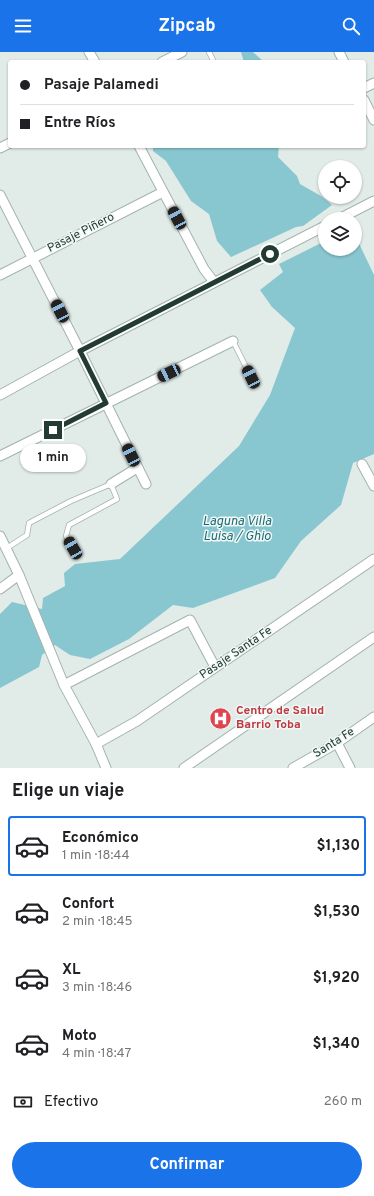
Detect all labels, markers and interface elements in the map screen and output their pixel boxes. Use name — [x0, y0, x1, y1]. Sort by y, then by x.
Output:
icon: menu — [12, 15, 34, 37]
text: Zipcab — [158, 15, 216, 38]
icon: search — [340, 15, 362, 37]
text: Pasaje Palamedi — [44, 76, 159, 95]
text: Entre Ríos — [44, 114, 116, 133]
map controls — [318, 160, 362, 256]
button: locate — [318, 160, 362, 204]
car — [166, 205, 188, 231]
street label: Pasaje Piñero — [45, 209, 117, 257]
button: layers — [318, 212, 362, 256]
route start — [261, 245, 279, 263]
car — [49, 298, 71, 324]
car — [156, 362, 182, 384]
car — [240, 364, 262, 390]
route end — [44, 421, 62, 439]
car — [120, 442, 142, 468]
callout: 1 min — [20, 444, 86, 472]
text: 1 min — [37, 450, 69, 466]
water label: Laguna Villa Luisa / Ghio — [203, 514, 272, 545]
car — [62, 535, 84, 561]
street label: Pasaje Santa Fe — [197, 623, 275, 683]
place label: Centro de Salud Barrio Toba — [236, 703, 324, 733]
hospital icon: Centro de Salud Barrio Toba — [208, 705, 234, 731]
street label: Santa Fe — [310, 724, 358, 762]
text: Elige un viaje — [12, 780, 124, 803]
icon: car — [14, 828, 50, 864]
text: Económico — [62, 829, 139, 848]
text: $1,130 — [316, 837, 360, 856]
text: 1 min · 18:44 — [62, 848, 130, 864]
icon: car — [14, 894, 50, 930]
text: Confort — [62, 895, 114, 914]
text: $1,530 — [313, 903, 360, 922]
text: 2 min · 18:45 — [62, 914, 133, 930]
icon: car — [14, 960, 50, 996]
text: XL — [62, 961, 80, 980]
text: $1,920 — [313, 969, 360, 988]
text: 3 min · 18:46 — [62, 980, 132, 996]
icon: car — [14, 1026, 50, 1062]
text: Moto — [62, 1027, 97, 1046]
text: $1,340 — [313, 1035, 360, 1054]
text: 4 min · 18:47 — [62, 1046, 131, 1062]
icon: cash — [12, 1091, 34, 1113]
text: Efectivo — [44, 1093, 98, 1112]
text: 260 m — [324, 1094, 362, 1110]
button: Confirmar — [12, 1142, 362, 1188]

